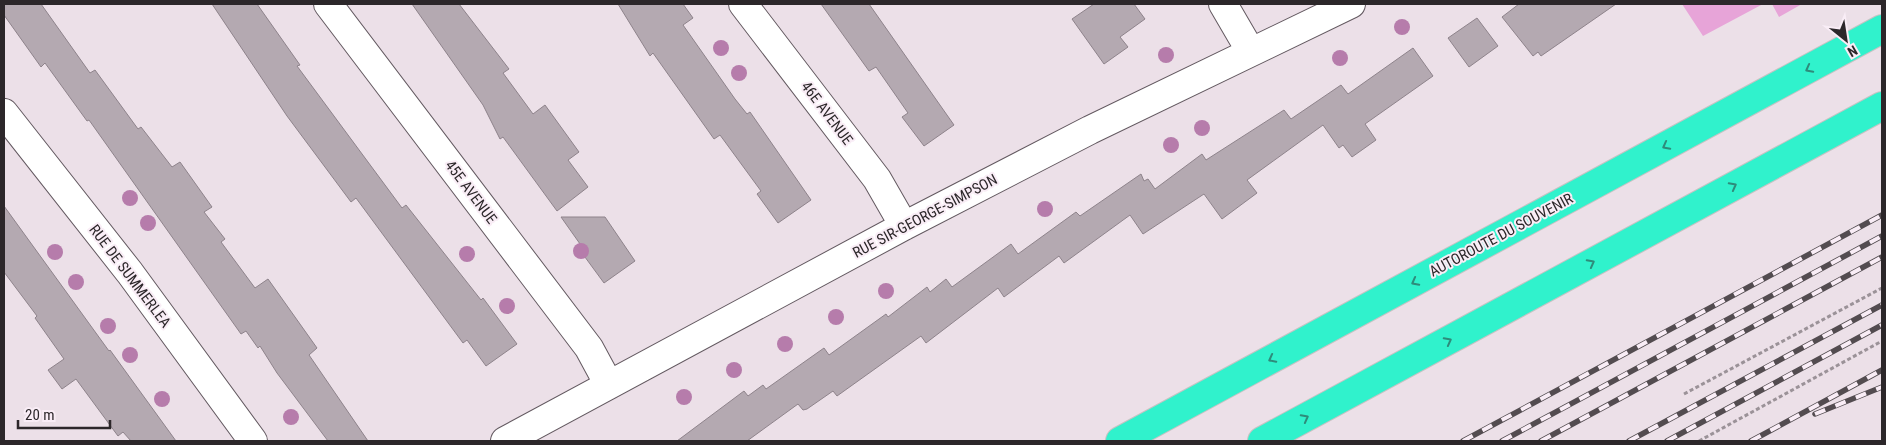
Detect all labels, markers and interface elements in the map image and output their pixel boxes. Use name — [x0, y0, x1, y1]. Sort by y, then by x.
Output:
north arrow — [1821, 15, 1871, 65]
text: N — [1845, 42, 1860, 60]
one-way arrow — [1805, 62, 1814, 72]
street label: 46E AVENUE — [797, 78, 857, 148]
one-way arrow — [1662, 140, 1671, 150]
street label: 45E AVENUE — [441, 157, 501, 227]
street label: RUE SIR-GEORGE-SIMPSON — [850, 170, 1000, 262]
one-way arrow — [1728, 182, 1737, 192]
street label: AUTOROUTE DU SOUVENIR — [1426, 189, 1576, 281]
street label: RUE DE SUMMERLEA — [85, 221, 175, 331]
one-way arrow — [1585, 260, 1594, 270]
one-way arrow — [1411, 275, 1420, 285]
one-way arrow — [1442, 337, 1451, 347]
one-way arrow — [1268, 353, 1277, 363]
scale bar — [18, 398, 110, 430]
text: 20 m — [25, 406, 55, 424]
one-way arrow — [1299, 414, 1308, 424]

